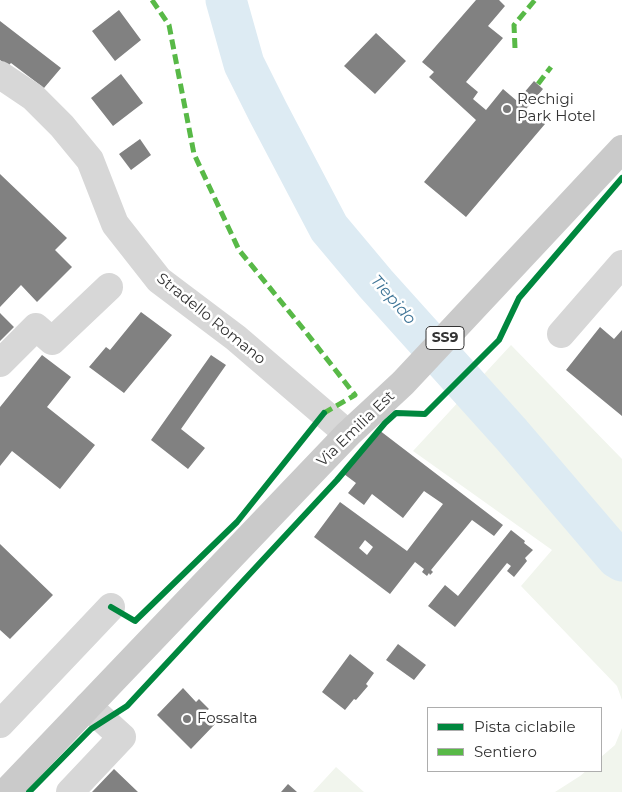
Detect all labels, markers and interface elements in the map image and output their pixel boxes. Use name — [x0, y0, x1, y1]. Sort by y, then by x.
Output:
place label: Rechigi Park Hotel — [517, 91, 596, 126]
marker: Rechigi Park Hotel — [501, 103, 513, 115]
street label: Stradello Romano — [153, 270, 269, 368]
water label: Tiepido — [366, 271, 420, 329]
road number: SS9 — [426, 326, 464, 349]
street label: Via Emilia Est — [313, 387, 399, 471]
legend — [427, 707, 602, 772]
place label: Fossalta — [197, 710, 258, 728]
marker: Fossalta — [181, 713, 193, 725]
text: Pista ciclabile — [474, 717, 576, 736]
text: Sentiero — [474, 742, 537, 761]

